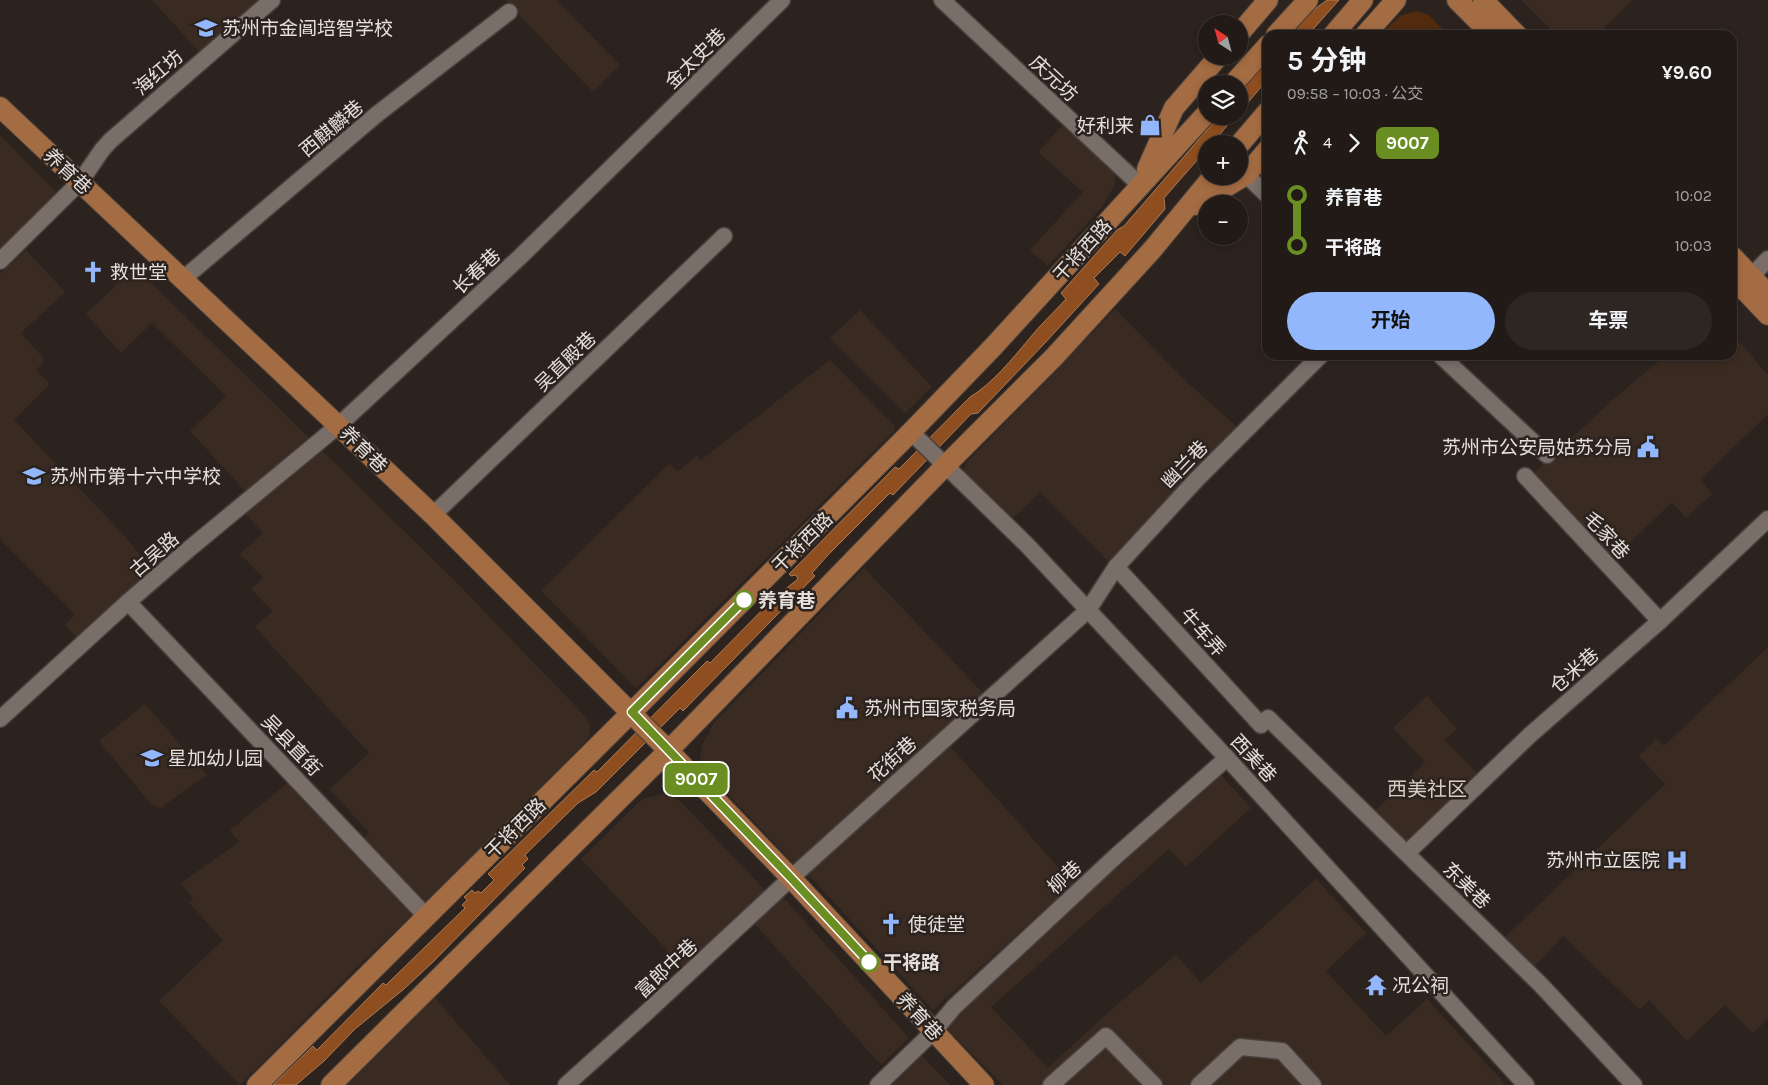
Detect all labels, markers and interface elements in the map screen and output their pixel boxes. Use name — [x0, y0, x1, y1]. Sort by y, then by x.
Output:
school or university icon: 苏州市金阊培智学校 — [193, 15, 219, 41]
north arrow — [1198, 15, 1248, 65]
map controls — [1198, 15, 1248, 245]
place label: 苏州市金阊培智学校 — [222, 18, 393, 40]
street label: 金太史巷 — [661, 24, 730, 93]
text: 5 分钟 — [1287, 44, 1366, 77]
street label: 海红坊 — [130, 46, 187, 100]
street label: 庆元坊 — [1025, 51, 1082, 106]
text: ¥9.60 — [1662, 62, 1712, 84]
button: layers — [1198, 75, 1248, 125]
text: 09:58 – 10:03 · 公交 — [1287, 84, 1423, 103]
street label: 西麒麟巷 — [295, 96, 368, 162]
shop icon: 好利来 — [1137, 112, 1163, 138]
place label: 好利来 — [1077, 115, 1134, 137]
icon: walk — [1287, 129, 1315, 157]
icon: forward — [1340, 129, 1368, 157]
text: 9007 — [1386, 132, 1429, 154]
text: 4 — [1323, 133, 1332, 152]
button: + — [1198, 135, 1248, 185]
street label: 养育巷 — [39, 144, 96, 199]
text: 10:02 — [1675, 186, 1712, 205]
text: 养育巷 — [1325, 187, 1382, 209]
button: − — [1198, 195, 1248, 245]
street label: 干将西路 — [1049, 215, 1116, 286]
text: 10:03 — [1675, 236, 1712, 255]
text: 干将路 — [1325, 237, 1382, 259]
street label: 长春巷 — [448, 244, 505, 299]
church icon: 救世堂 — [80, 259, 106, 285]
place label: 救世堂 — [110, 262, 167, 284]
button: 开始 — [1287, 292, 1495, 350]
button: 车票 — [1505, 292, 1712, 350]
street label: 吴直殿巷 — [531, 327, 601, 396]
street label: 养育巷 — [335, 422, 391, 477]
public building icon: 苏州市公安局姑苏分局 — [1635, 434, 1661, 460]
street label: 幽兰巷 — [1157, 437, 1212, 493]
place label: 苏州市公安局姑苏分局 — [1442, 437, 1632, 459]
school or university icon: 苏州市第十六中学校 — [21, 463, 47, 489]
place label: 苏州市第十六中学校 — [50, 466, 221, 488]
street label: 毛家巷 — [1579, 507, 1634, 564]
street label: 干将西路 — [768, 508, 837, 577]
street label: 古吴路 — [126, 528, 183, 582]
marker: 养育巷 — [734, 590, 754, 610]
place label: 养育巷 — [758, 590, 816, 612]
street label: 牛车弄 — [1175, 604, 1230, 661]
street label: 仓米巷 — [1546, 644, 1603, 698]
public building icon: 苏州市国家税务局 — [834, 695, 860, 721]
place label: 苏州市国家税务局 — [864, 698, 1016, 720]
street label: 吴县直街 — [257, 711, 326, 781]
street label: 西美巷 — [1226, 730, 1281, 787]
street label: 花街巷 — [864, 732, 921, 787]
school or university icon: 星加幼儿园 — [139, 745, 165, 771]
place label: 星加幼儿园 — [168, 748, 263, 770]
line badge: 9007 — [661, 763, 731, 795]
text: 9007 — [675, 768, 717, 790]
district label: 西美社区 — [1387, 778, 1467, 801]
street label: 干将西路 — [481, 794, 550, 863]
hospital icon: 苏州市立医院 — [1664, 847, 1690, 873]
place label: 苏州市立医院 — [1546, 850, 1660, 872]
street label: 柳巷 — [1043, 857, 1086, 899]
street label: 东美巷 — [1438, 858, 1494, 913]
church icon: 使徒堂 — [878, 911, 904, 937]
place label: 使徒堂 — [908, 914, 965, 936]
street label: 富郎中巷 — [631, 935, 702, 1003]
marker: 干将路 — [859, 952, 879, 972]
place label: 干将路 — [883, 952, 940, 974]
temple icon: 况公祠 — [1363, 972, 1389, 998]
place label: 况公祠 — [1392, 975, 1449, 997]
street label: 养育巷 — [892, 988, 947, 1045]

